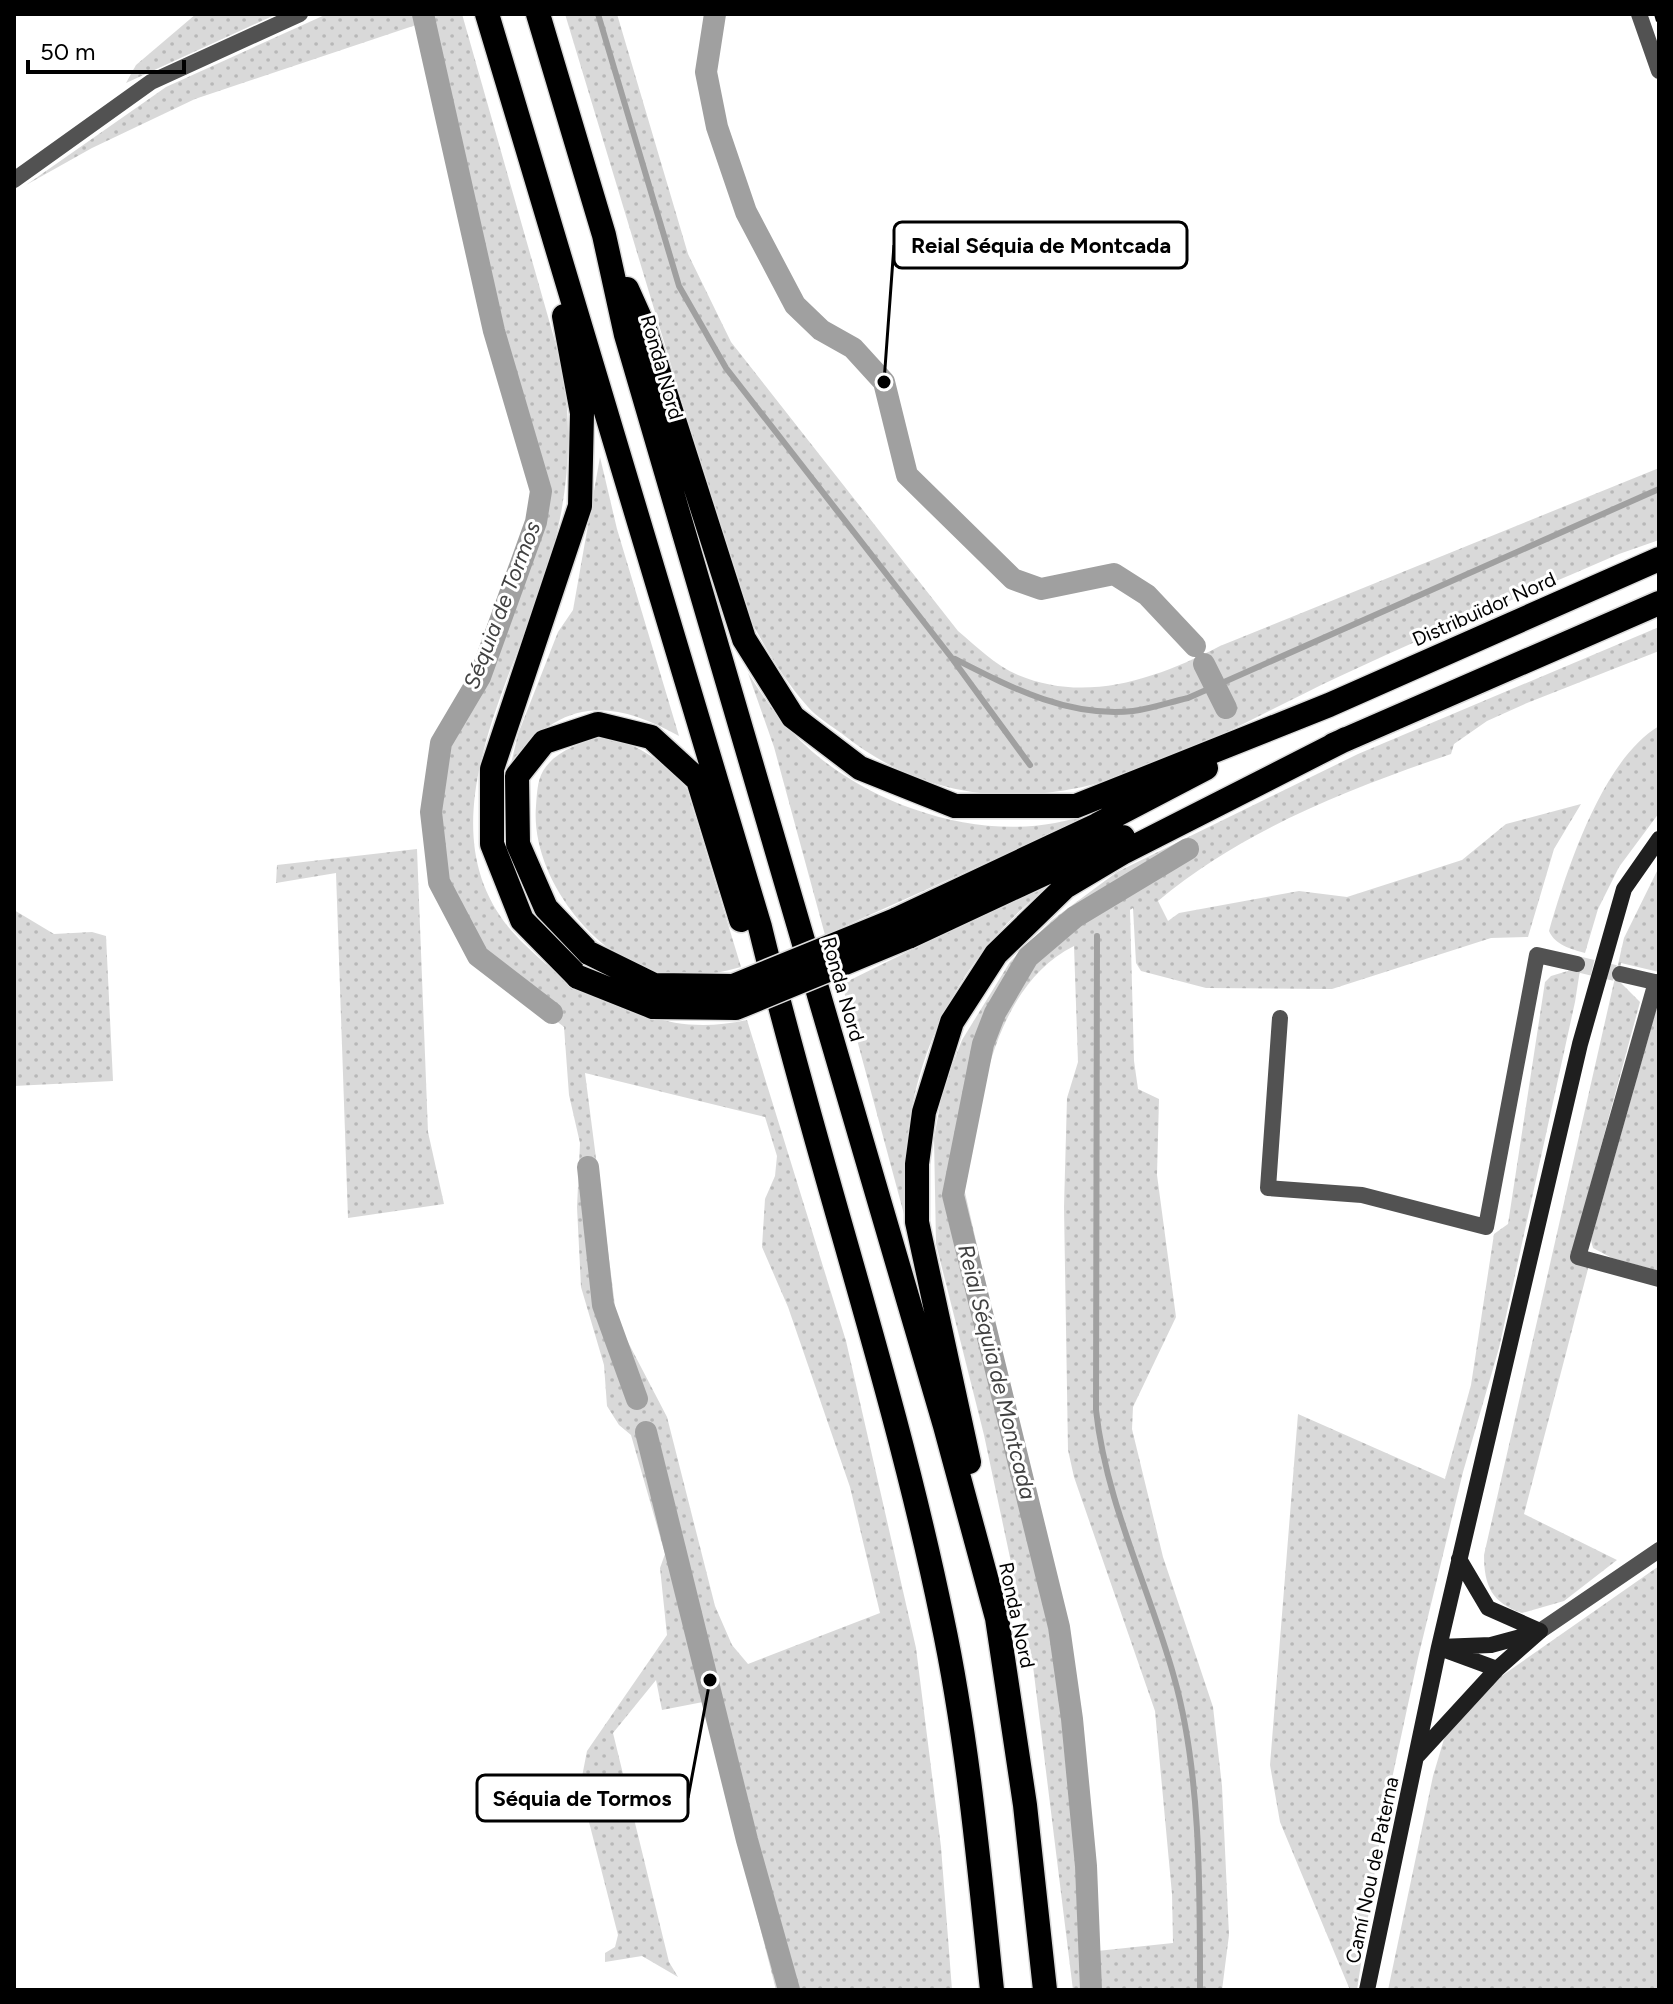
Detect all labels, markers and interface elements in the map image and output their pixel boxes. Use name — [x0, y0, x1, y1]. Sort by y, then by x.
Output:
scale bar — [28, 24, 184, 74]
text: 50 m — [40, 37, 96, 66]
callout: Reial Séquia de Montcada — [894, 222, 1187, 268]
text: Reial Séquia de Montcada — [911, 232, 1171, 259]
street label: Ronda Nord — [636, 312, 688, 422]
water label: Séquia de Tormos — [458, 517, 546, 693]
street label: Distribuïdor Nord — [1408, 567, 1560, 651]
street label: Ronda Nord — [817, 934, 869, 1044]
water label: Reial Séquia de Montcada — [952, 1242, 1042, 1502]
street label: Ronda Nord — [994, 1560, 1040, 1670]
callout: Séquia de Tormos — [477, 1775, 688, 1821]
street label: Camí Nou de Paterna — [1340, 1775, 1404, 1965]
text: Séquia de Tormos — [492, 1785, 672, 1812]

